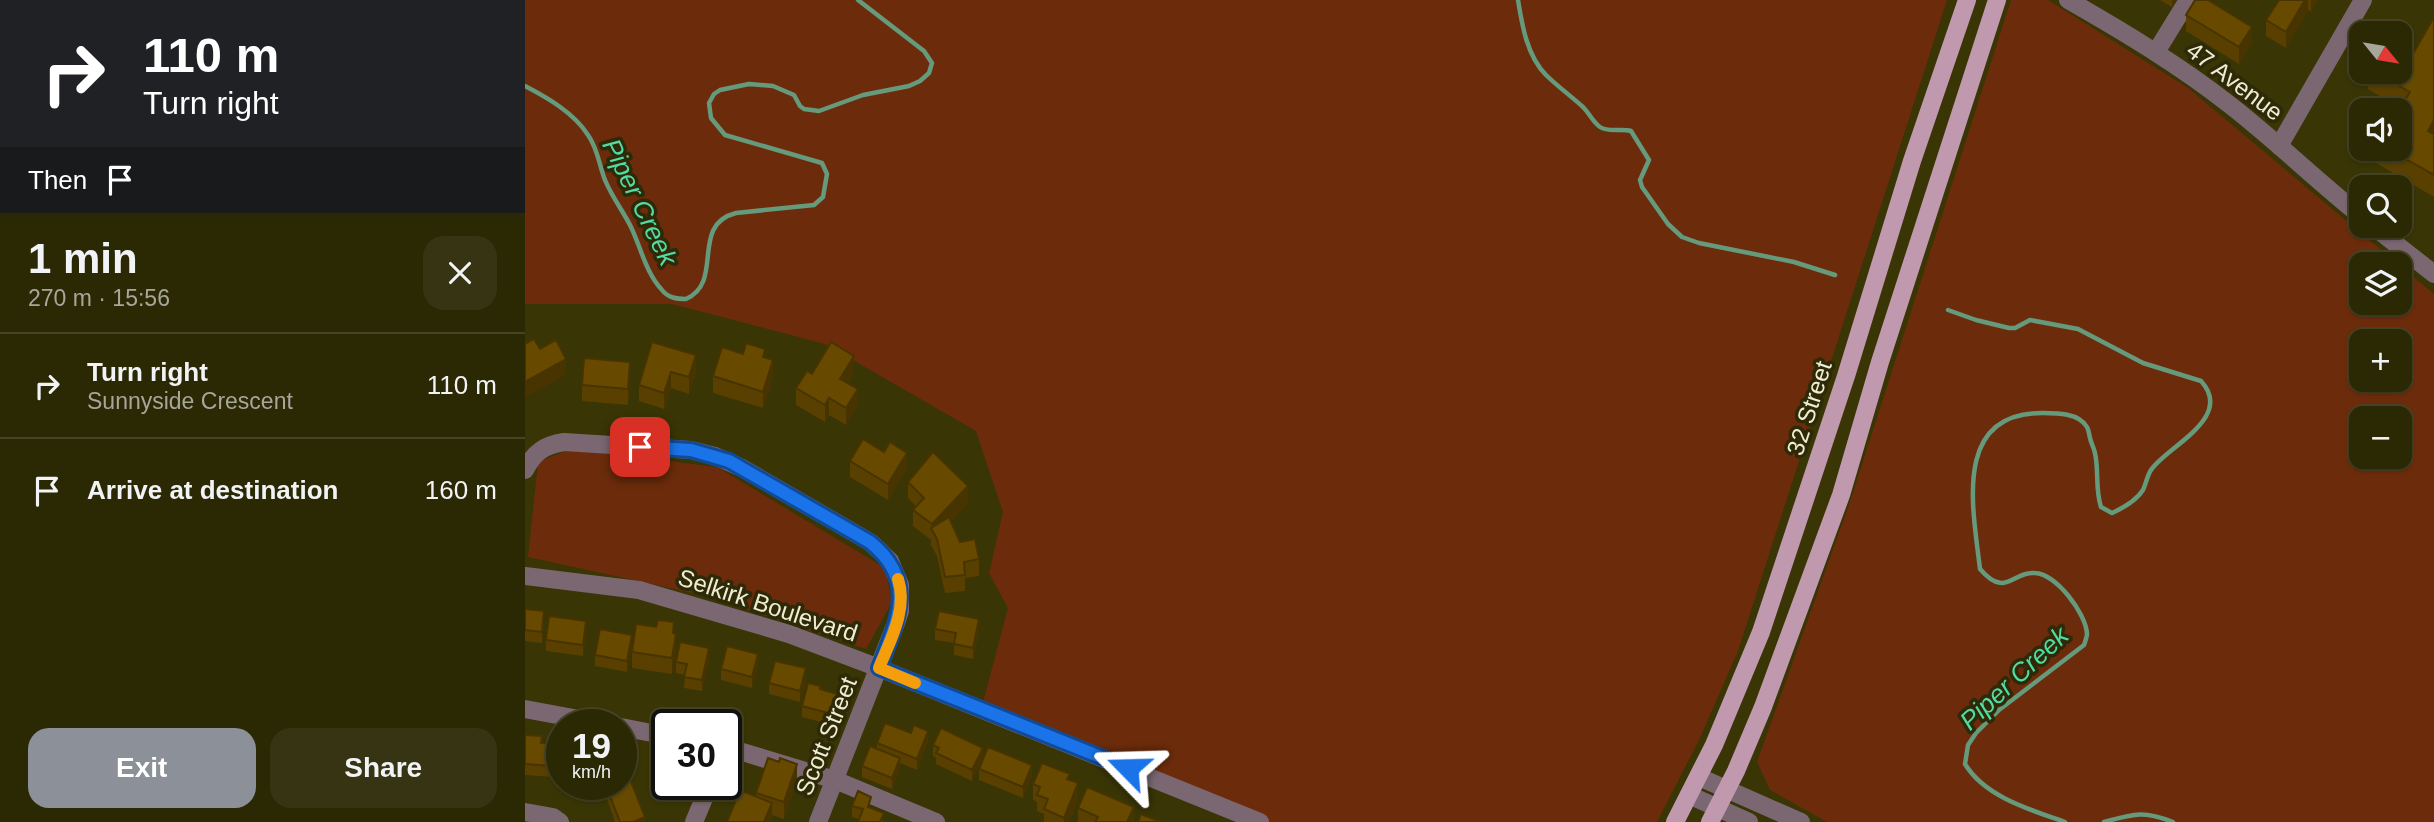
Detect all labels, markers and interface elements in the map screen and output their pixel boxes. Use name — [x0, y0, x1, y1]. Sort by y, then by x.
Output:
north arrow — [2349, 21, 2411, 84]
map controls — [2349, 21, 2412, 469]
icon: right — [28, 28, 119, 119]
text: 110 m — [143, 28, 279, 82]
street label: 47 Avenue — [2182, 36, 2288, 126]
text: Turn right — [143, 85, 279, 121]
button: sound — [2349, 98, 2412, 161]
water label: Piper Creek — [596, 134, 684, 272]
icon: arrive — [101, 161, 139, 199]
text: Then — [28, 165, 87, 195]
button: search — [2349, 175, 2412, 238]
text: 1 min — [28, 235, 138, 282]
button: close — [423, 236, 497, 310]
button: layers — [2349, 252, 2412, 315]
text: 270 m · 15:56 — [28, 285, 170, 311]
button: + — [2349, 329, 2412, 392]
text: Turn right — [87, 357, 208, 387]
street label: 32 Street — [1781, 357, 1837, 458]
icon: right — [28, 367, 66, 405]
text: 110 m — [427, 370, 497, 400]
text: Sunnyside Crescent — [87, 388, 293, 414]
button: − — [2349, 406, 2412, 469]
pin — [610, 417, 670, 477]
icon: arrive — [621, 428, 659, 466]
icon: arrive — [28, 472, 66, 510]
text: Arrive at destination — [87, 475, 338, 505]
text: 160 m — [425, 475, 497, 505]
street label: Selkirk Boulevard — [675, 563, 861, 647]
water label: Piper Creek — [1954, 619, 2076, 736]
street label: Scott Street — [790, 673, 862, 799]
speed limit sign: 30 — [651, 709, 742, 800]
text: 19 — [572, 726, 611, 765]
button: Exit — [28, 728, 256, 808]
button: Share — [270, 728, 497, 808]
position arrow — [1091, 731, 1165, 805]
text: km/h — [572, 762, 611, 782]

